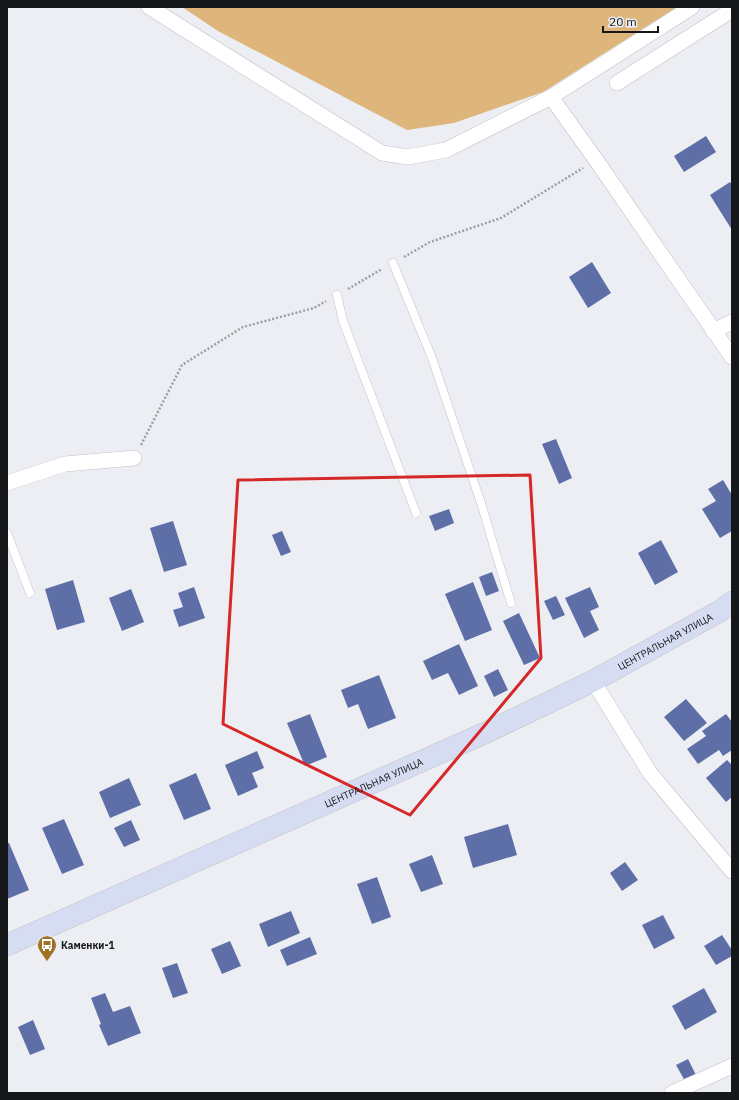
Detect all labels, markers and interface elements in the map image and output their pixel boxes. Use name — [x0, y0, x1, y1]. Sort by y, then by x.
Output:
scale bar — [603, 8, 658, 34]
text: 20 m — [609, 14, 637, 29]
street label: ЦЕНТРАЛЬНАЯ УЛИЦА — [615, 610, 715, 673]
street label: ЦЕНТРАЛЬНАЯ УЛИЦА — [322, 755, 425, 810]
bus stop icon: Каменки-1 — [36, 934, 58, 962]
place label: Каменки-1 — [61, 939, 115, 952]

